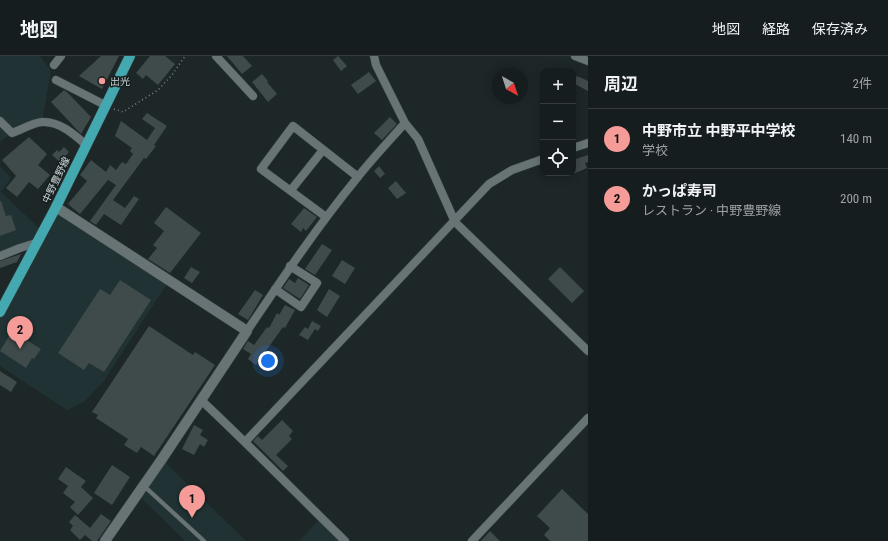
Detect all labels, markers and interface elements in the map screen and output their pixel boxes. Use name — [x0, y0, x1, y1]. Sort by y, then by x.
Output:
text: 地図 — [20, 18, 58, 41]
text: 地図 — [712, 21, 740, 37]
text: 経路 — [762, 21, 790, 37]
text: 保存済み — [812, 21, 868, 37]
north arrow — [492, 68, 528, 104]
map controls — [540, 68, 576, 176]
button: + — [540, 68, 576, 104]
text: 周辺 — [604, 74, 638, 94]
marker: 出光 — [97, 76, 107, 86]
place label: 出光 — [110, 76, 130, 87]
text: 2件 — [853, 76, 872, 91]
button: − — [540, 104, 576, 140]
text: 中野市立 中野平中学校 — [642, 122, 795, 140]
text: 1 — [614, 131, 620, 146]
text: 140 m — [840, 131, 872, 146]
button: locate — [540, 140, 576, 176]
text: 学校 — [642, 143, 668, 158]
street label: 中野豊野線 — [40, 155, 72, 205]
text: かっぱ寿司 — [642, 182, 717, 200]
text: 2 — [614, 191, 620, 206]
text: 200 m — [840, 191, 872, 206]
text: レストラン · 中野豊野線 — [642, 203, 781, 218]
pin: 2 — [7, 316, 33, 349]
your location — [258, 351, 278, 371]
pin: 1 — [179, 485, 205, 518]

